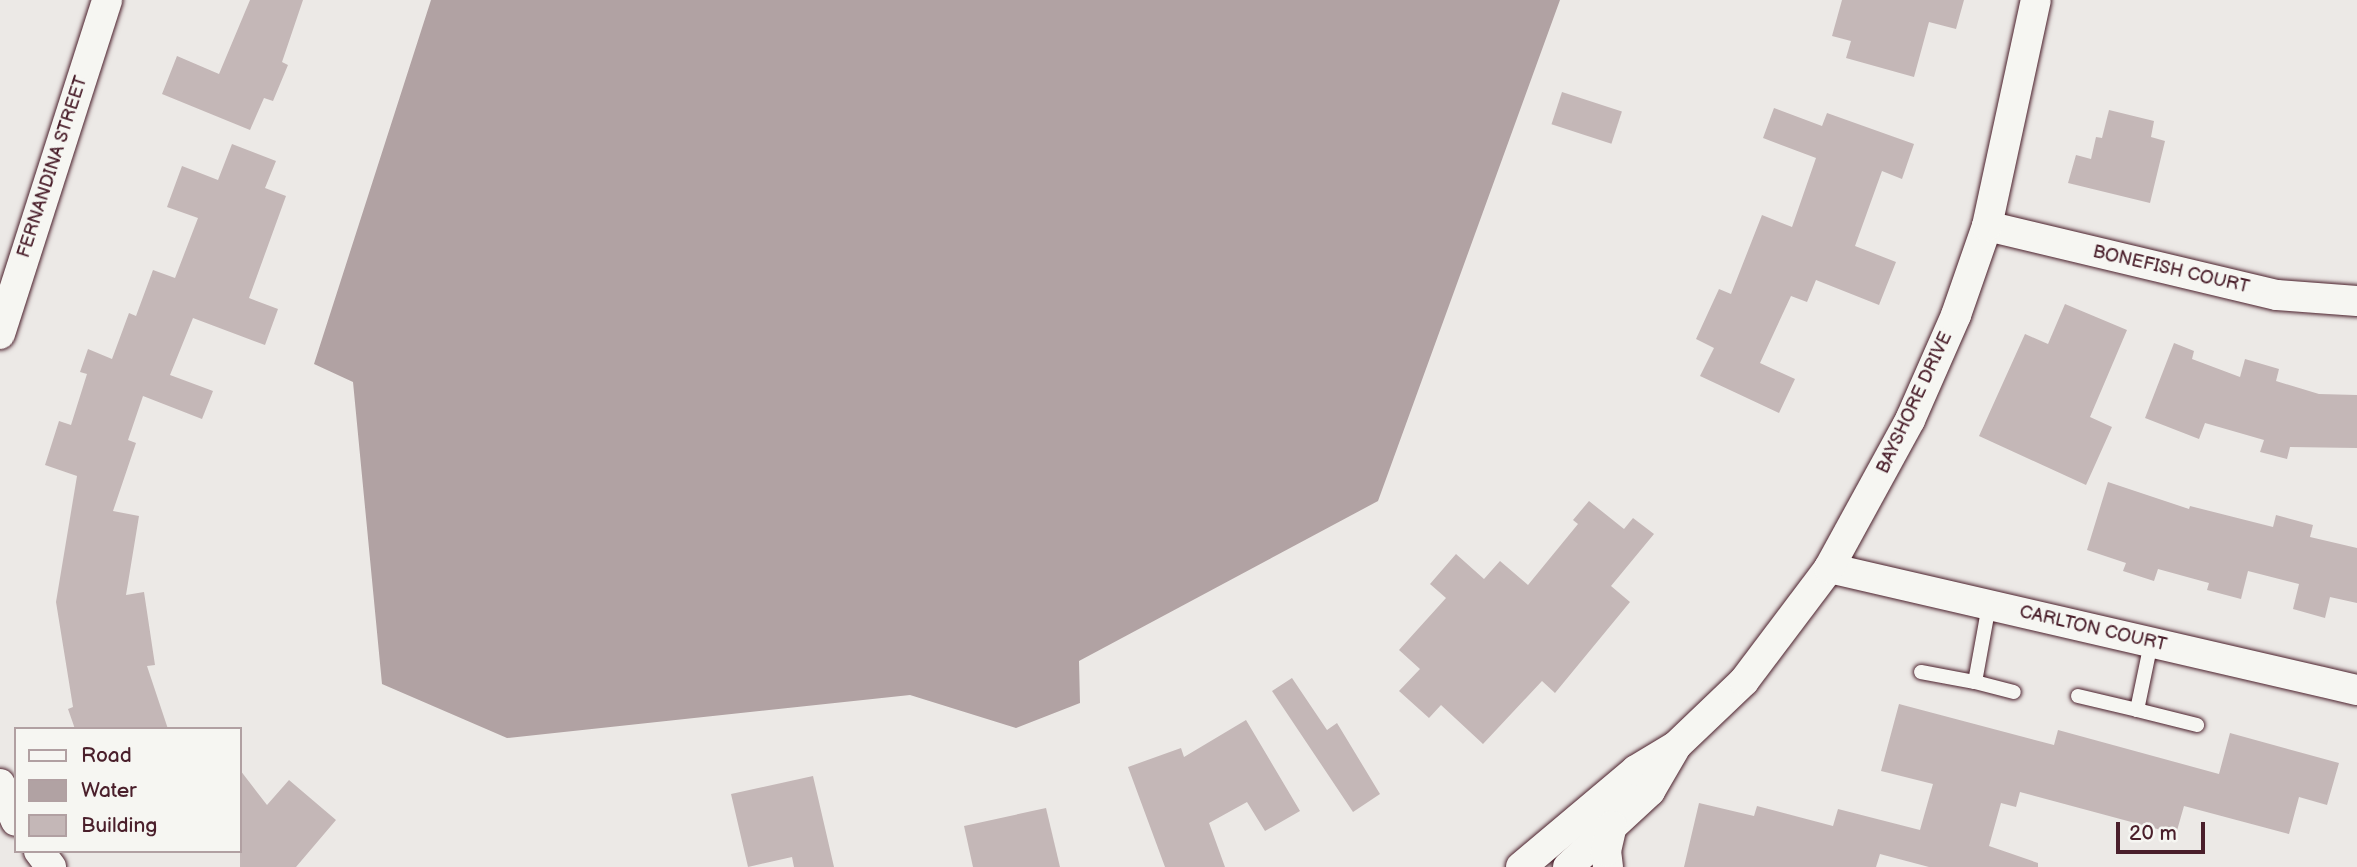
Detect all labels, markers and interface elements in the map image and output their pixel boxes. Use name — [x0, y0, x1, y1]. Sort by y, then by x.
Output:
street label: FERNANDINA STREET — [13, 73, 93, 261]
street label: BONEFISH COURT — [2091, 241, 2251, 299]
street label: BAYSHORE DRIVE — [1873, 329, 1957, 477]
street label: CARLTON COURT — [2017, 602, 2169, 656]
legend — [14, 727, 242, 853]
text: Road — [81, 743, 132, 768]
text: Water — [81, 778, 137, 803]
scale bar — [2119, 808, 2208, 852]
text: Building — [81, 813, 157, 838]
text: 20 m — [2129, 821, 2177, 846]

